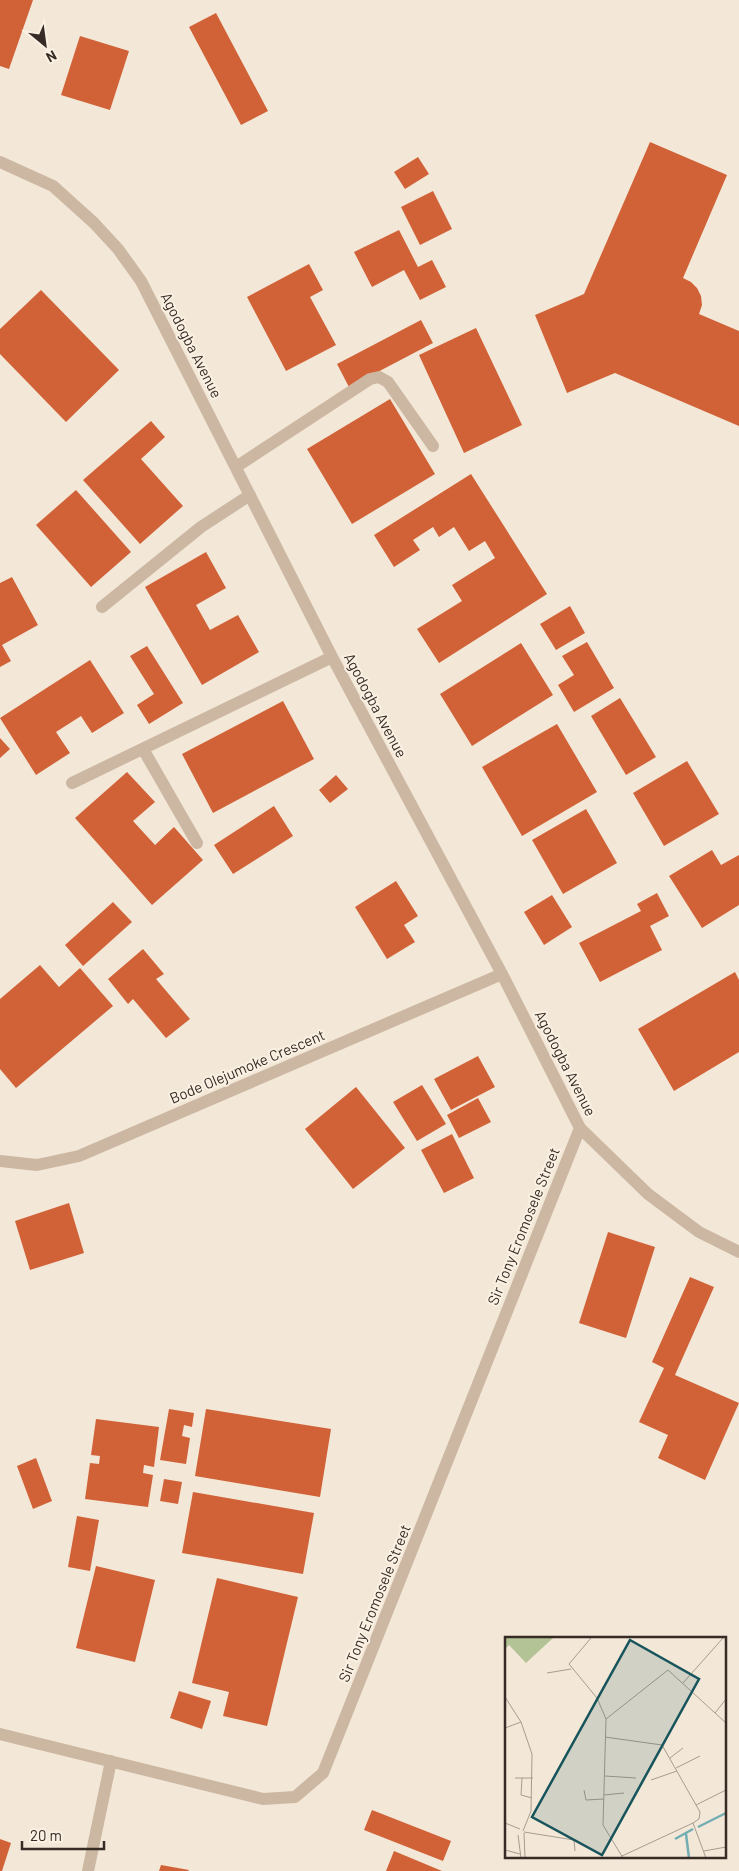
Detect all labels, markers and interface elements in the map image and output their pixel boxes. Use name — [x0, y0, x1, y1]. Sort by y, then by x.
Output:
north arrow — [20, 20, 70, 70]
text: N — [43, 47, 60, 66]
street label: Agodogba Avenue — [158, 289, 226, 401]
street label: Agodogba Avenue — [341, 650, 411, 760]
street label: Agodogba Avenue — [532, 1007, 600, 1119]
street label: Bode Olejumoke Crescent — [167, 1025, 327, 1107]
street label: Sir Tony Eromosele Street — [483, 1145, 563, 1307]
street label: Sir Tony Eromosele Street — [334, 1522, 414, 1684]
inset map — [505, 1637, 726, 1858]
scale bar — [22, 1818, 105, 1850]
text: 20 m — [30, 1826, 62, 1844]

